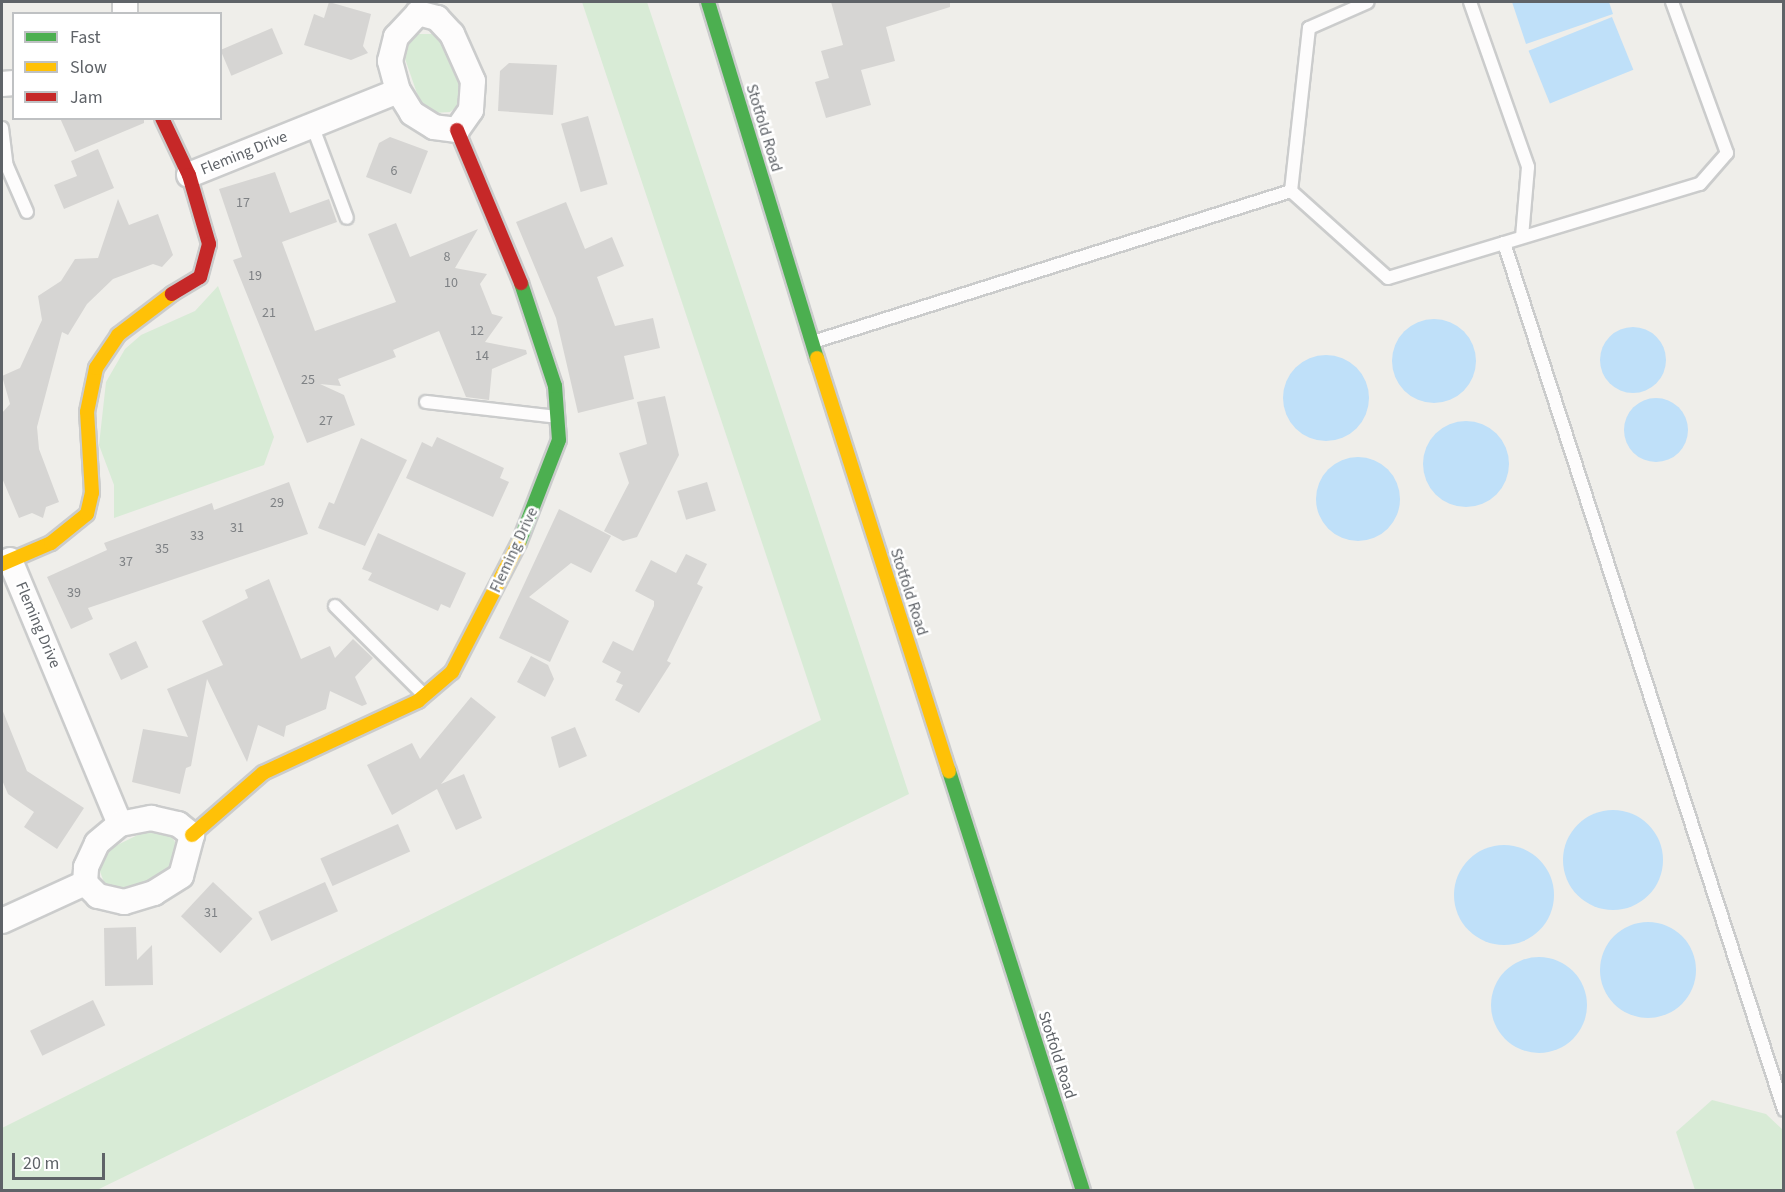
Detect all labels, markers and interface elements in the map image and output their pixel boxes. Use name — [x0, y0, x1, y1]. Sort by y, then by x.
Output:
legend — [12, 12, 222, 120]
text: Fast — [70, 25, 101, 50]
text: Slow — [70, 55, 107, 80]
street label: Stotfold Road — [742, 82, 786, 174]
text: Jam — [70, 85, 103, 110]
street label: Fleming Drive — [198, 127, 290, 179]
house number: 6 — [391, 163, 397, 179]
house number: 17 — [236, 195, 250, 211]
house number: 8 — [444, 249, 450, 265]
house number: 19 — [248, 268, 262, 284]
house number: 10 — [444, 275, 458, 291]
house number: 21 — [262, 305, 276, 321]
house number: 12 — [470, 323, 484, 339]
house number: 14 — [475, 348, 489, 364]
house number: 25 — [301, 372, 315, 388]
house number: 27 — [319, 413, 333, 429]
house number: 29 — [270, 495, 284, 511]
street label: Fleming Drive — [486, 504, 542, 596]
house number: 31 — [230, 520, 244, 536]
house number: 33 — [190, 528, 204, 544]
house number: 35 — [155, 541, 169, 557]
street label: Stotfold Road — [886, 546, 932, 638]
house number: 37 — [119, 554, 133, 570]
street label: Fleming Drive — [11, 579, 65, 671]
house number: 39 — [67, 585, 81, 601]
house number: 31 — [204, 905, 218, 921]
street label: Stotfold Road — [1034, 1009, 1080, 1101]
scale bar — [15, 1141, 108, 1179]
text: 20 m — [23, 1151, 59, 1176]

